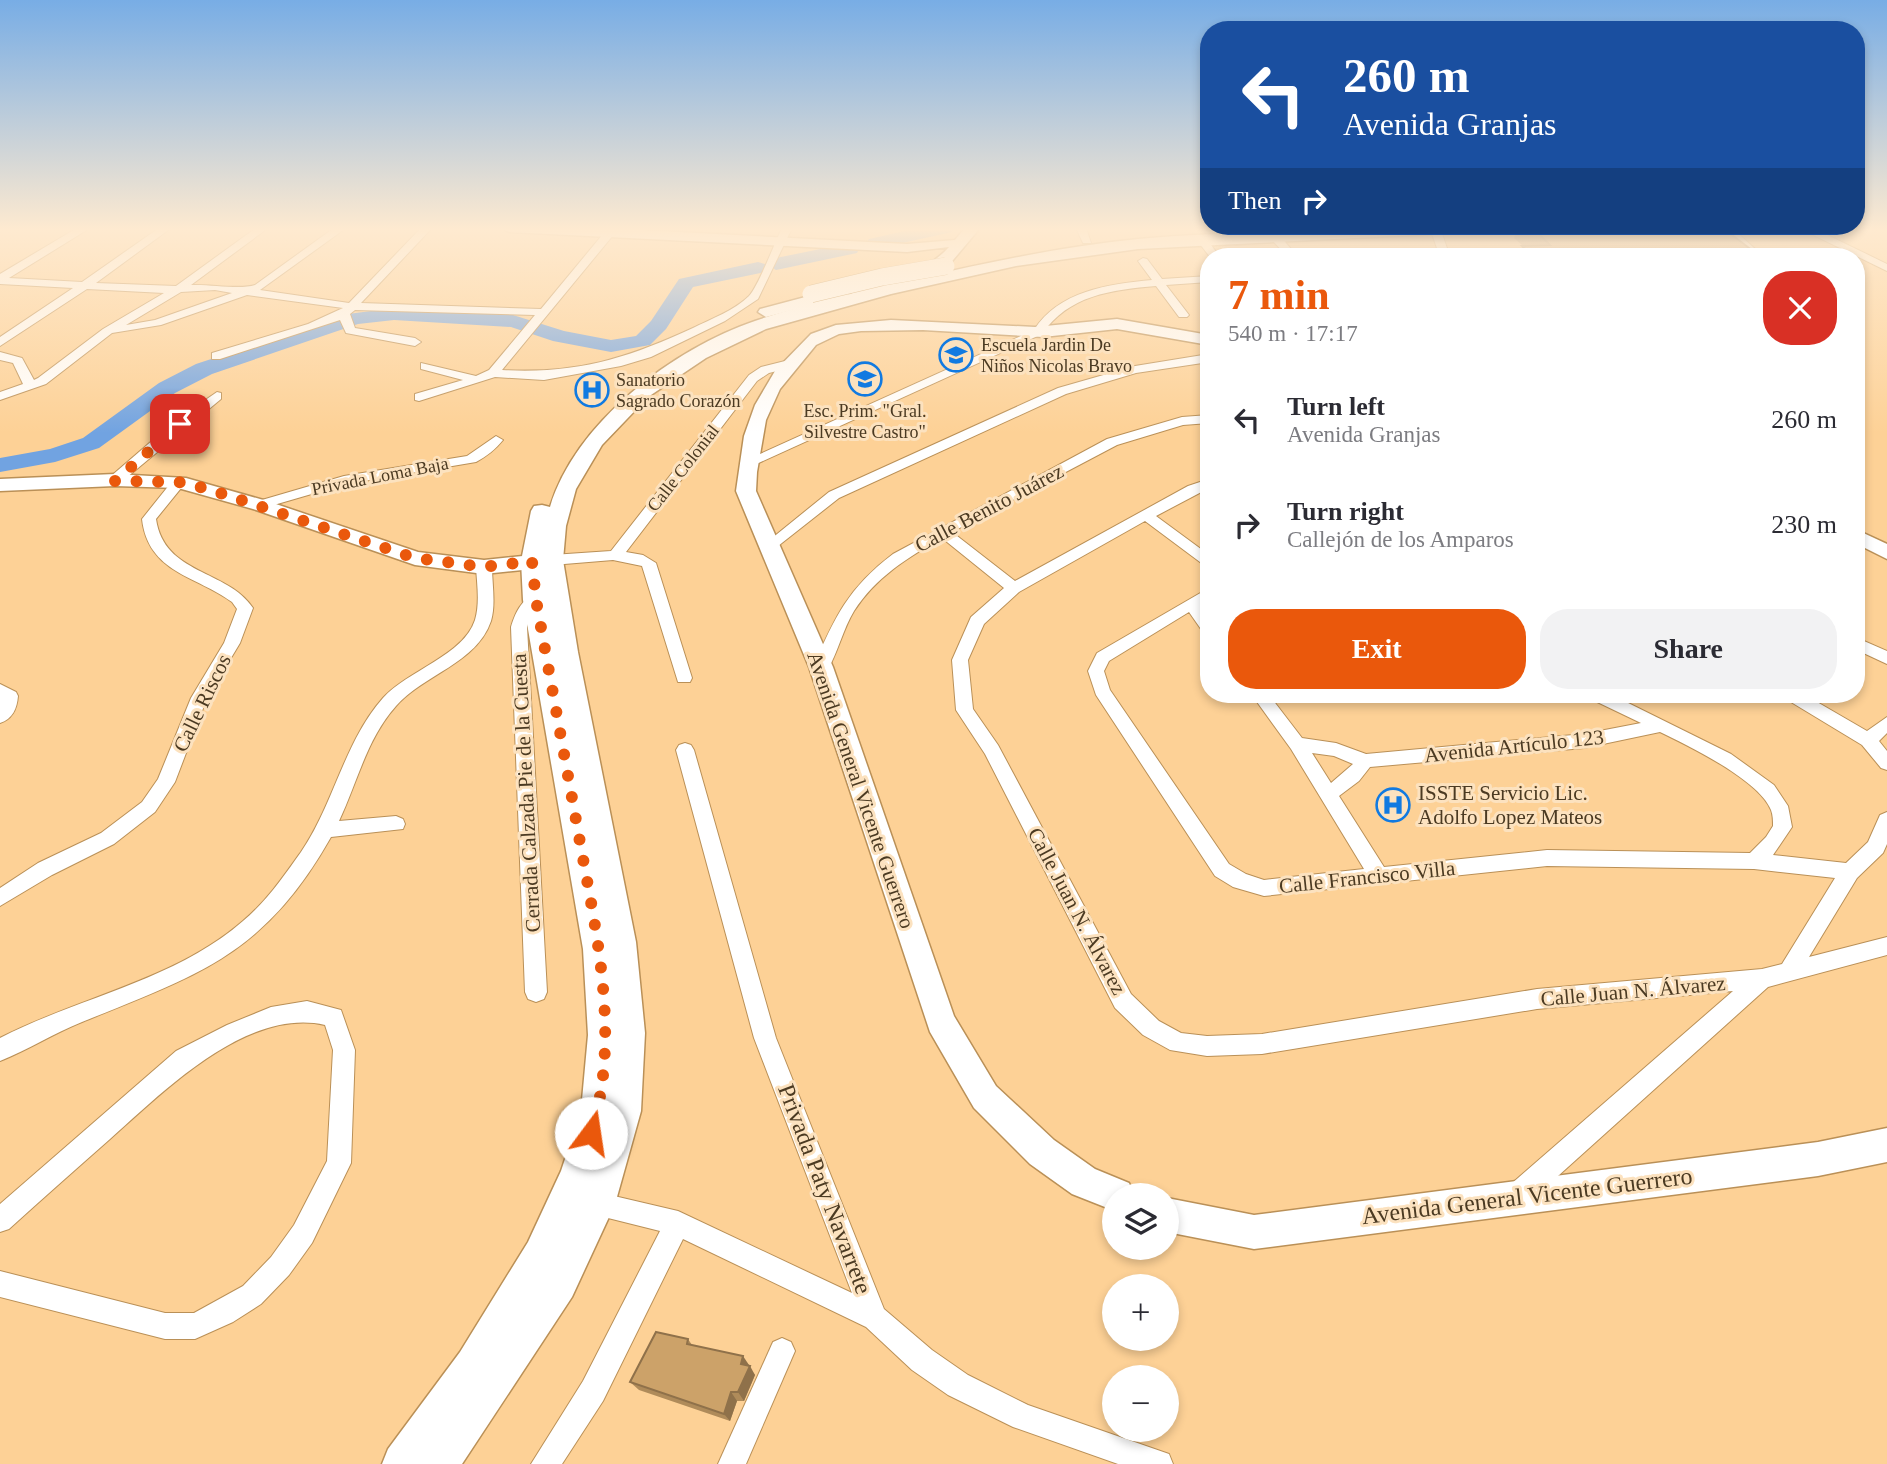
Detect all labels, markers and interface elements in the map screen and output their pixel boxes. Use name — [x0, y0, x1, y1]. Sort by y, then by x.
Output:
text: 260 m — [1343, 48, 1470, 103]
icon: left — [1228, 49, 1319, 140]
text: Avenida Granjas — [1343, 106, 1557, 142]
icon: right — [1295, 182, 1333, 220]
text: Then — [1228, 186, 1281, 215]
button: close — [1763, 271, 1837, 345]
text: 7 min — [1228, 272, 1330, 318]
text: 540 m · 17:17 — [1228, 321, 1358, 346]
place label: Escuela Jardin De Niños Nicolas Bravo — [981, 335, 1132, 376]
school or university icon: Escuela Jardin De Niños Nicolas Bravo — [937, 336, 975, 374]
school or university icon: Esc. Prim. "Gral. Silvestre Castro" — [846, 360, 884, 398]
place label: Sanatorio Sagrado Corazón — [616, 370, 740, 411]
hospital icon: Sanatorio Sagrado Corazón — [573, 371, 611, 409]
text: Turn left — [1287, 392, 1385, 421]
pin — [150, 394, 210, 454]
place label: Esc. Prim. "Gral. Silvestre Castro" — [804, 401, 926, 442]
icon: left — [1228, 401, 1266, 439]
icon: arrive — [161, 405, 199, 443]
text: 260 m — [1771, 405, 1837, 434]
street label: Calle Colonial — [643, 421, 723, 515]
text: Avenida Granjas — [1287, 422, 1441, 447]
street label: Privada Loma Baja — [310, 453, 450, 499]
street label: Calle Benito Juárez — [911, 459, 1067, 557]
text: Turn right — [1287, 497, 1404, 526]
icon: right — [1228, 506, 1266, 544]
text: 230 m — [1771, 510, 1837, 539]
text: Callejón de los Amparos — [1287, 527, 1514, 552]
button: Exit — [1228, 609, 1526, 689]
button: Share — [1540, 609, 1837, 689]
street label: Avenida General Vicente Guerrero — [802, 648, 920, 932]
street label: Calle Riscos — [168, 650, 236, 756]
street label: Cerrada Calzada Pie de la Cuesta — [507, 652, 545, 933]
street label: Avenida Artículo 123 — [1423, 725, 1605, 767]
place label: ISSTE Servicio Lic. Adolfo Lopez Mateos — [1418, 781, 1602, 829]
hospital icon: ISSTE Servicio Lic. Adolfo Lopez Mateos — [1374, 786, 1412, 824]
street label: Calle Juan N. Álvarez — [1023, 824, 1131, 998]
street label: Calle Francisco Villa — [1278, 856, 1457, 898]
street label: Calle Juan N. Álvarez — [1540, 971, 1726, 1011]
street label: Privada Paty Navarrete — [773, 1080, 877, 1298]
position arrow — [554, 1096, 628, 1170]
street label: Avenida General Vicente Guerrero — [1360, 1163, 1694, 1229]
map controls — [1102, 1183, 1179, 1442]
button: layers — [1102, 1183, 1179, 1260]
button: + — [1102, 1274, 1179, 1351]
button: − — [1102, 1365, 1179, 1442]

